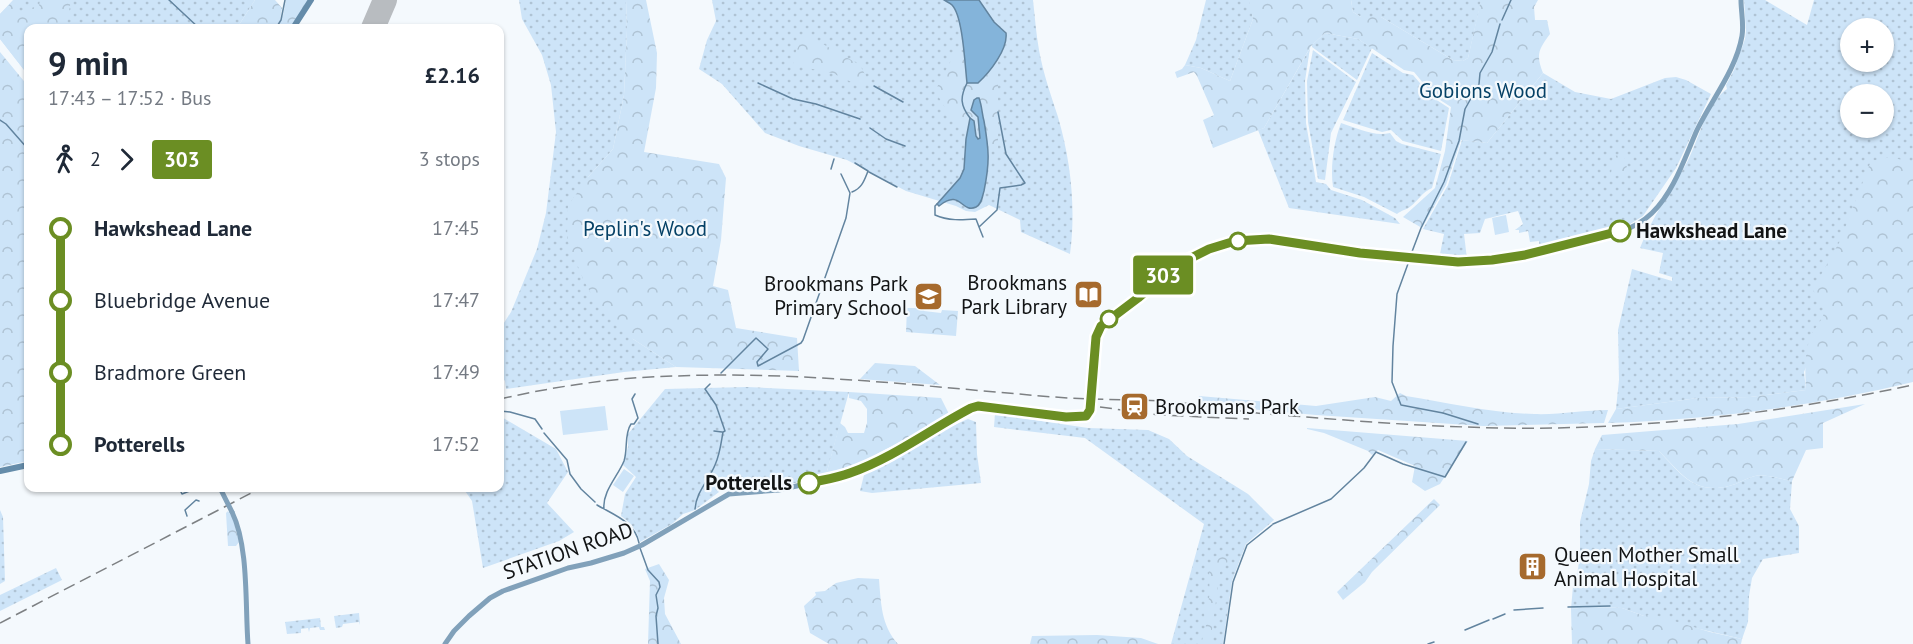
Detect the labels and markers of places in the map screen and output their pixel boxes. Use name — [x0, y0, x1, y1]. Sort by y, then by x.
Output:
place label: Hawkshead Lane — [1636, 217, 1787, 244]
marker: Hawkshead Lane — [1609, 220, 1631, 242]
unlabelled marker — [1229, 232, 1247, 250]
place label: Brookmans Park Library — [961, 269, 1067, 320]
place label: Brookmans Park Primary School — [764, 270, 908, 321]
library icon: Brookmans Park Library — [1072, 279, 1104, 311]
school or university icon: Brookmans Park Primary School — [913, 280, 945, 312]
unlabelled marker — [1100, 310, 1118, 328]
station icon: Brookmans Park — [1118, 391, 1150, 423]
place label: Brookmans Park — [1155, 393, 1299, 420]
place label: Potterells — [705, 469, 792, 496]
marker: Potterells — [798, 472, 820, 494]
place label: Queen Mother Small Animal Hospital — [1554, 541, 1739, 592]
building icon: Queen Mother Small Animal Hospital — [1517, 551, 1549, 583]

